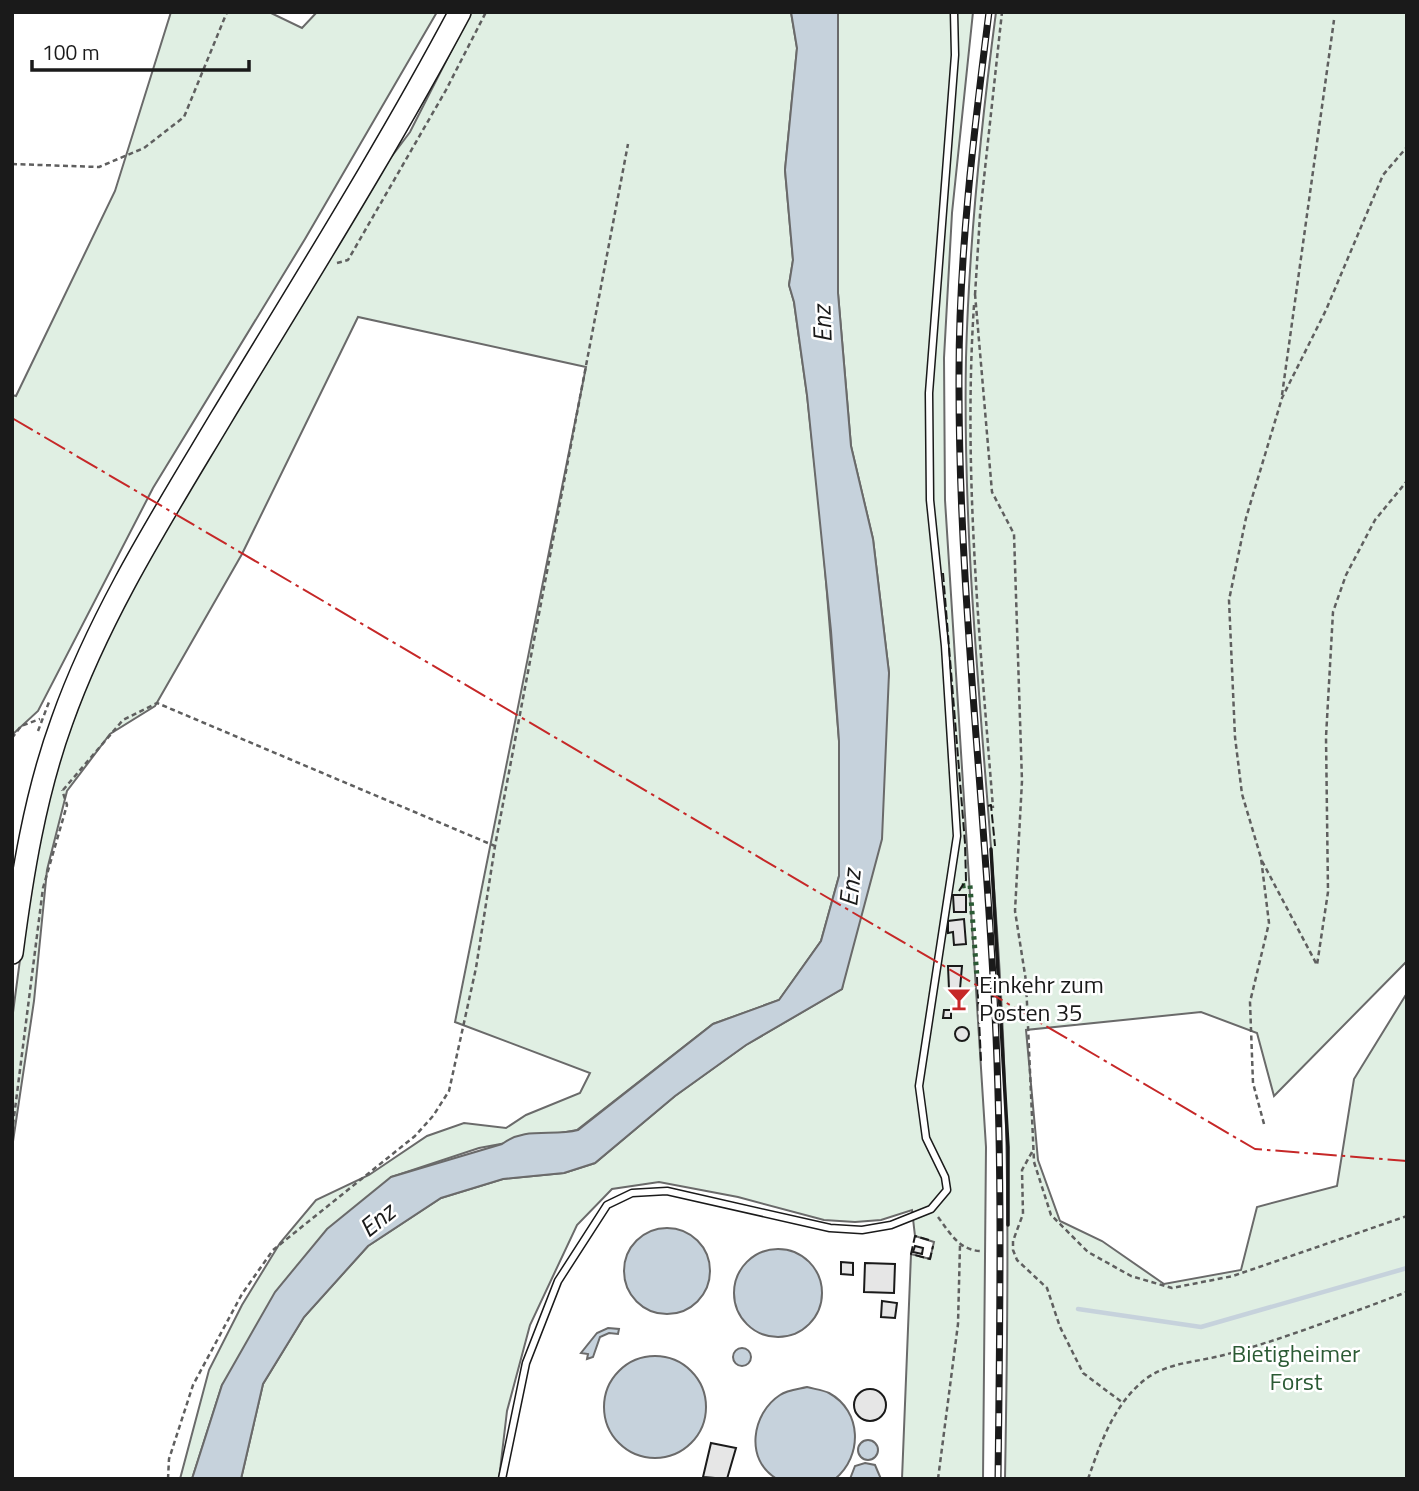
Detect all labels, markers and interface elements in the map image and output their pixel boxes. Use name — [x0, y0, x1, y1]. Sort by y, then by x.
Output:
scale bar — [32, 28, 248, 72]
text: 100 m — [42, 36, 99, 68]
water label: Enz — [801, 303, 842, 343]
water label: Enz — [828, 865, 871, 908]
place label: Einkehr zum Posten 35 — [979, 966, 1104, 1030]
bar icon: Einkehr zum Posten 35 — [945, 985, 973, 1013]
water label: Enz — [350, 1191, 405, 1246]
park label: Bietigheimer Forst — [1232, 1335, 1360, 1399]

